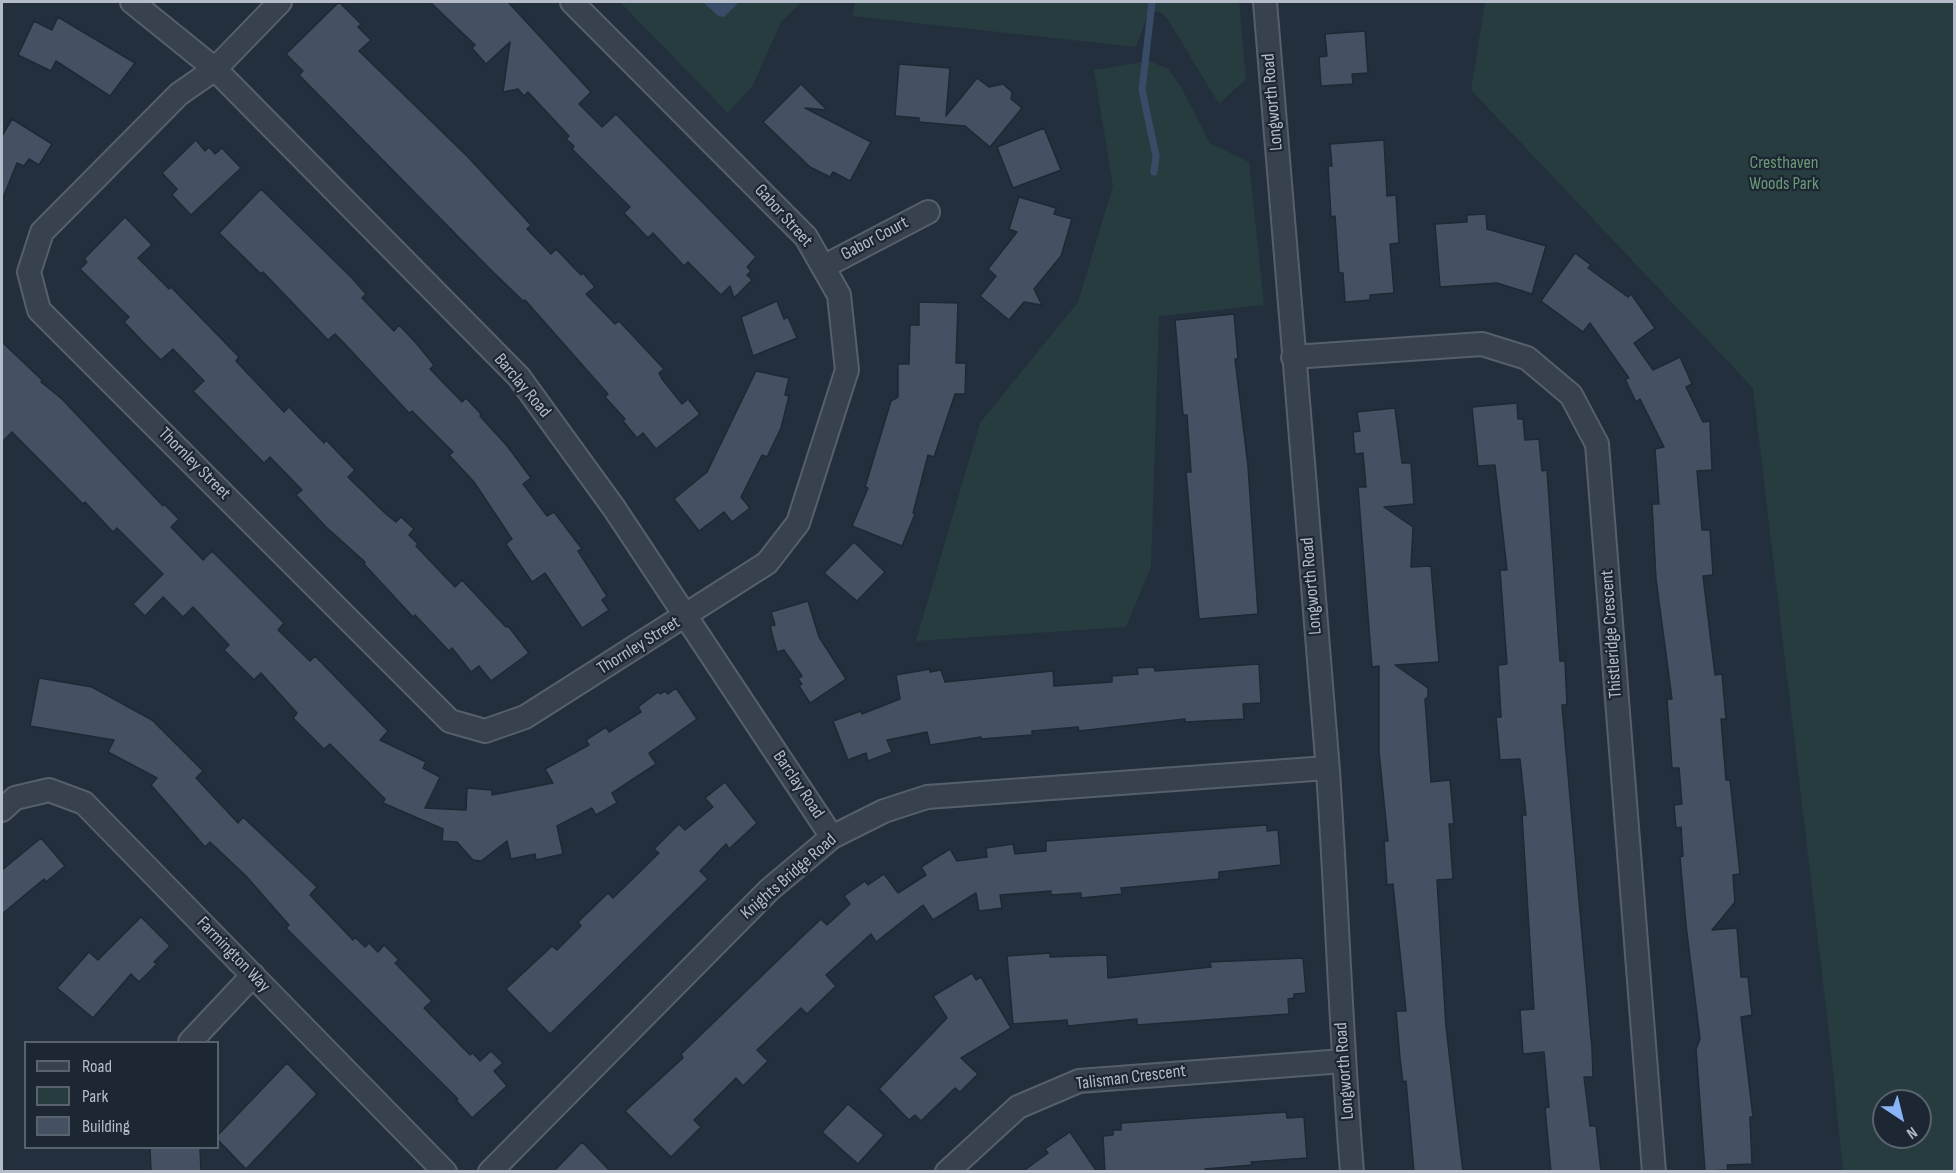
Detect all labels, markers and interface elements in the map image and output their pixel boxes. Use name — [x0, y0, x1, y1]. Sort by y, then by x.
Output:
street label: Longworth Road — [1258, 52, 1288, 152]
park label: Cresthaven Woods Park — [1749, 152, 1819, 195]
street label: Gabor Street — [749, 180, 817, 252]
street label: Gabor Court — [838, 212, 912, 266]
street label: Barclay Road — [489, 350, 555, 422]
street label: Thornley Street — [153, 423, 235, 505]
street label: Longworth Road — [1297, 536, 1327, 636]
street label: Thistleridge Crescent — [1597, 569, 1627, 699]
street label: Thornley Street — [594, 612, 684, 680]
street label: Barclay Road — [768, 747, 828, 823]
street label: Knights Bridge Road — [737, 829, 841, 925]
street label: Farmington Way — [192, 913, 274, 997]
street label: Longworth Road — [1331, 1022, 1359, 1120]
legend — [24, 1041, 219, 1149]
text: Road — [82, 1056, 112, 1077]
street label: Talisman Crescent — [1075, 1061, 1187, 1095]
text: Park — [82, 1086, 108, 1107]
north arrow — [1872, 1089, 1932, 1149]
text: Building — [82, 1116, 130, 1137]
text: N — [1903, 1122, 1920, 1143]

